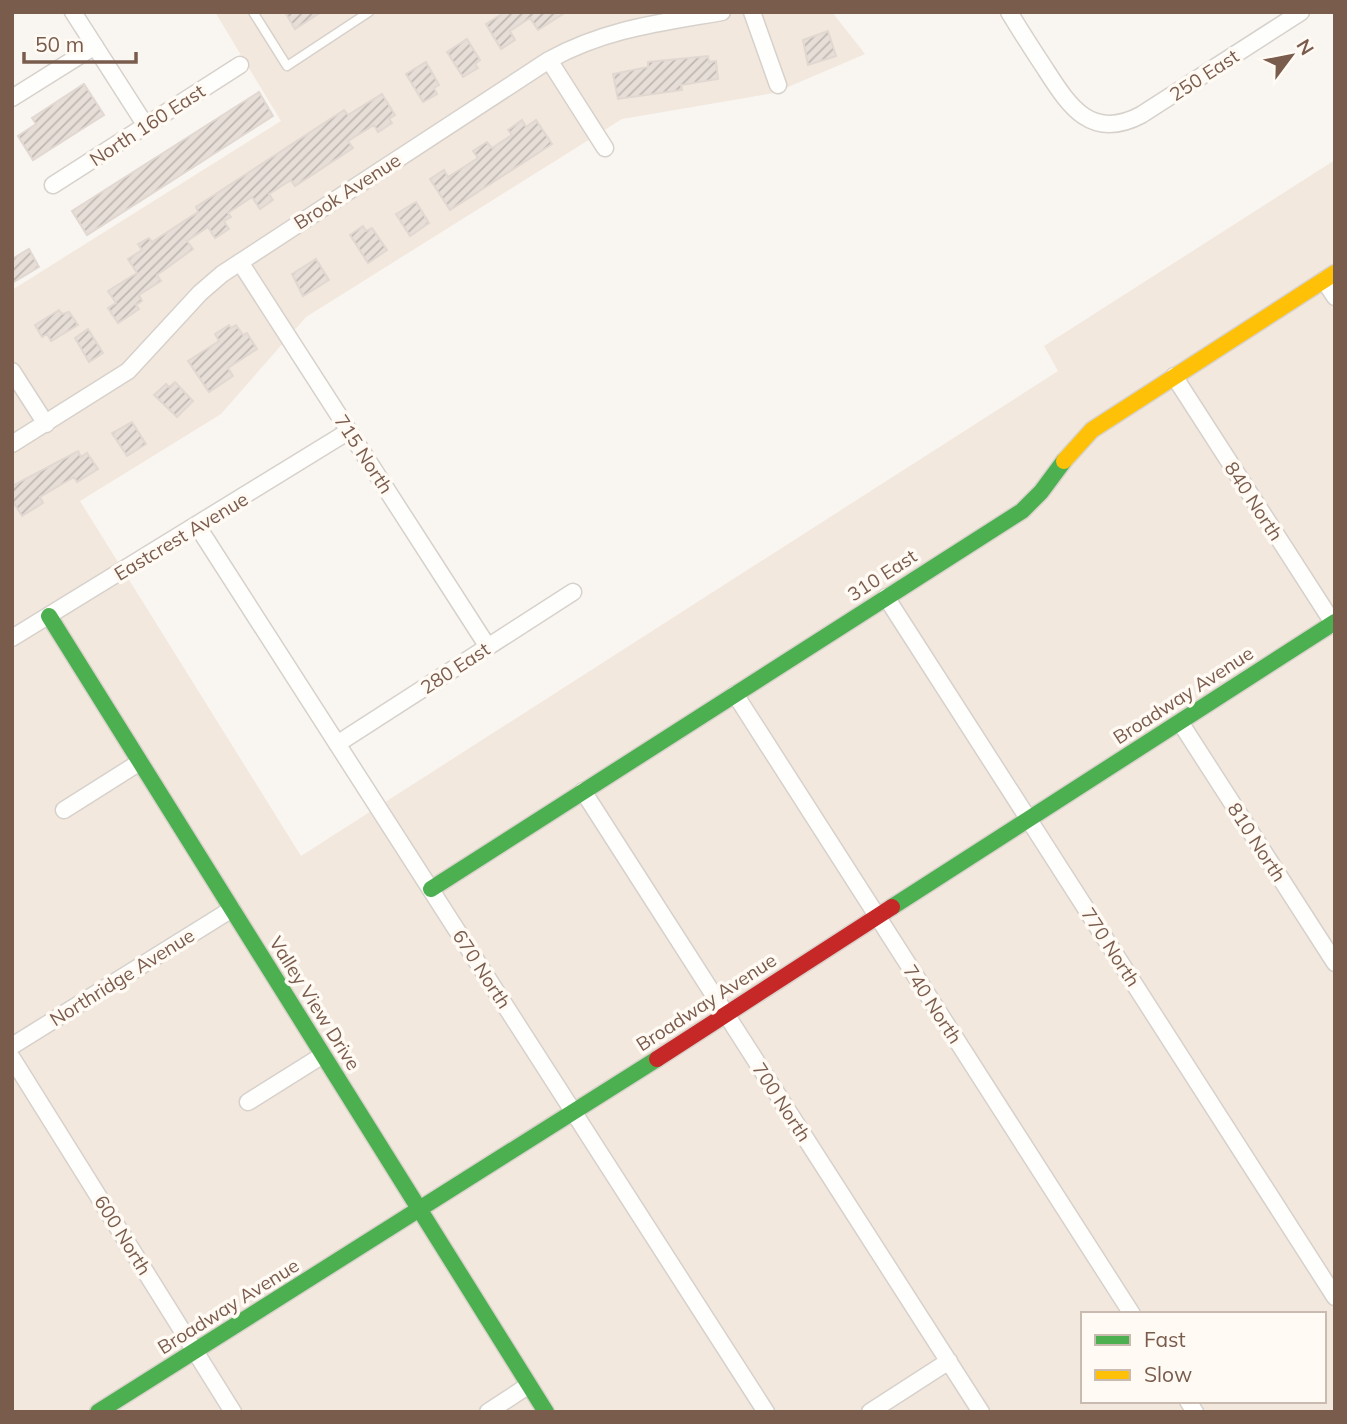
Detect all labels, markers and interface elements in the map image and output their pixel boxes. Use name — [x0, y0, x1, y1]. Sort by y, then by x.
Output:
scale bar — [24, 21, 136, 65]
north arrow — [1256, 21, 1326, 91]
text: 50 m — [35, 31, 84, 57]
text: N — [1291, 35, 1319, 59]
street label: 250 East — [1165, 44, 1243, 106]
street label: North 160 East — [85, 79, 209, 171]
street label: Brook Avenue — [289, 148, 405, 234]
street label: 715 North — [330, 410, 398, 498]
street label: 840 North — [1220, 457, 1288, 545]
street label: Eastcrest Avenue — [110, 487, 252, 585]
street label: 310 East — [843, 544, 921, 606]
street label: 280 East — [416, 637, 494, 699]
street label: Broadway Avenue — [1108, 641, 1258, 749]
street label: 810 North — [1223, 798, 1291, 886]
street label: 770 North — [1077, 903, 1145, 991]
street label: Northridge Avenue — [45, 923, 199, 1031]
street label: 670 North — [448, 925, 516, 1013]
street label: Valley View Drive — [264, 932, 366, 1074]
street label: Broadway Avenue — [631, 948, 781, 1056]
street label: 740 North — [899, 960, 967, 1048]
street label: 700 North — [748, 1058, 816, 1146]
street label: 600 North — [89, 1191, 157, 1279]
street label: Broadway Avenue — [153, 1253, 303, 1359]
legend — [1081, 1312, 1326, 1403]
text: Fast — [1144, 1326, 1186, 1352]
text: Slow — [1144, 1361, 1192, 1387]

